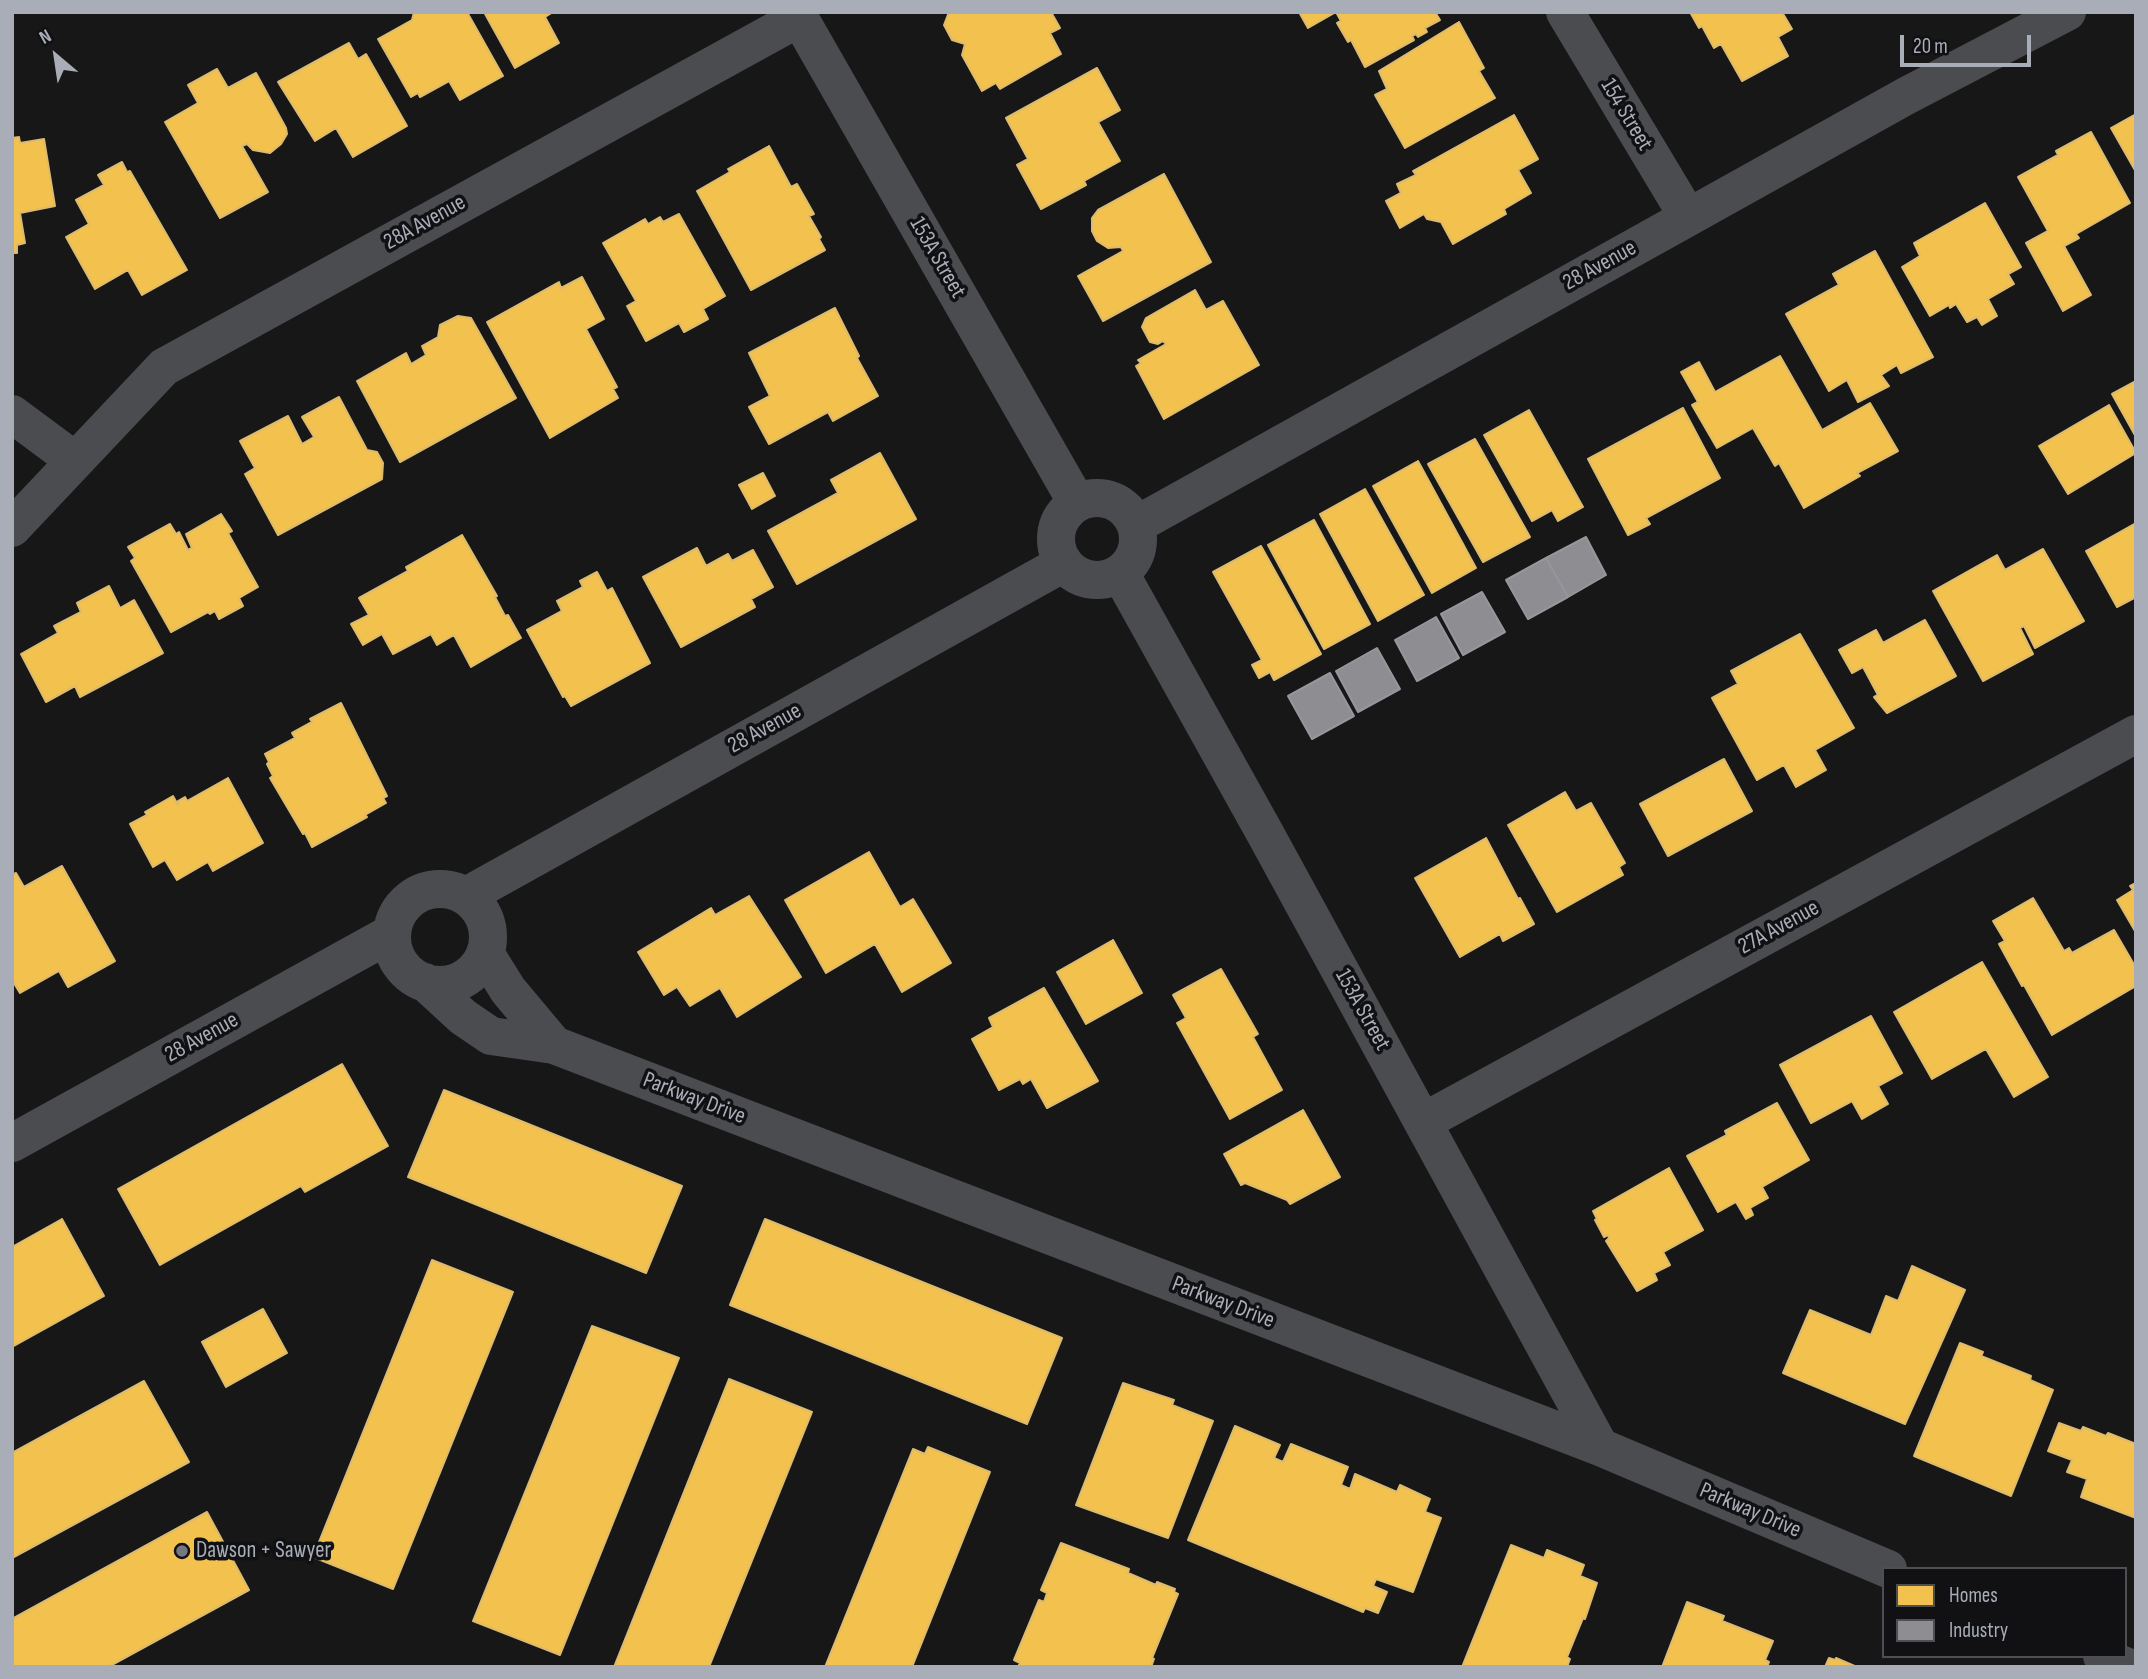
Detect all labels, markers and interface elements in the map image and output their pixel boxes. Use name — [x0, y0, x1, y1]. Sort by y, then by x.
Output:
north arrow — [21, 21, 91, 91]
scale bar — [1903, 21, 2034, 65]
text: N — [36, 25, 56, 50]
text: 20 m — [1913, 34, 1948, 59]
street label: 154 Street — [1594, 74, 1658, 156]
street label: 28A Avenue — [379, 189, 471, 257]
street label: 153A Street — [903, 213, 971, 303]
street label: 28 Avenue — [1559, 235, 1641, 297]
street label: 28 Avenue — [724, 698, 806, 760]
street label: 27A Avenue — [1734, 895, 1824, 961]
street label: 153A Street — [1328, 964, 1396, 1056]
street label: 28 Avenue — [161, 1007, 243, 1069]
street label: Parkway Drive — [639, 1067, 749, 1131]
street label: Parkway Drive — [1168, 1271, 1278, 1335]
street label: Parkway Drive — [1695, 1477, 1805, 1545]
place label: Dawson + Sawyer — [196, 1537, 331, 1565]
marker: Dawson + Sawyer — [174, 1543, 190, 1559]
legend — [1882, 1567, 2127, 1658]
text: Homes — [1949, 1583, 1998, 1608]
text: Industry — [1949, 1618, 2008, 1643]

